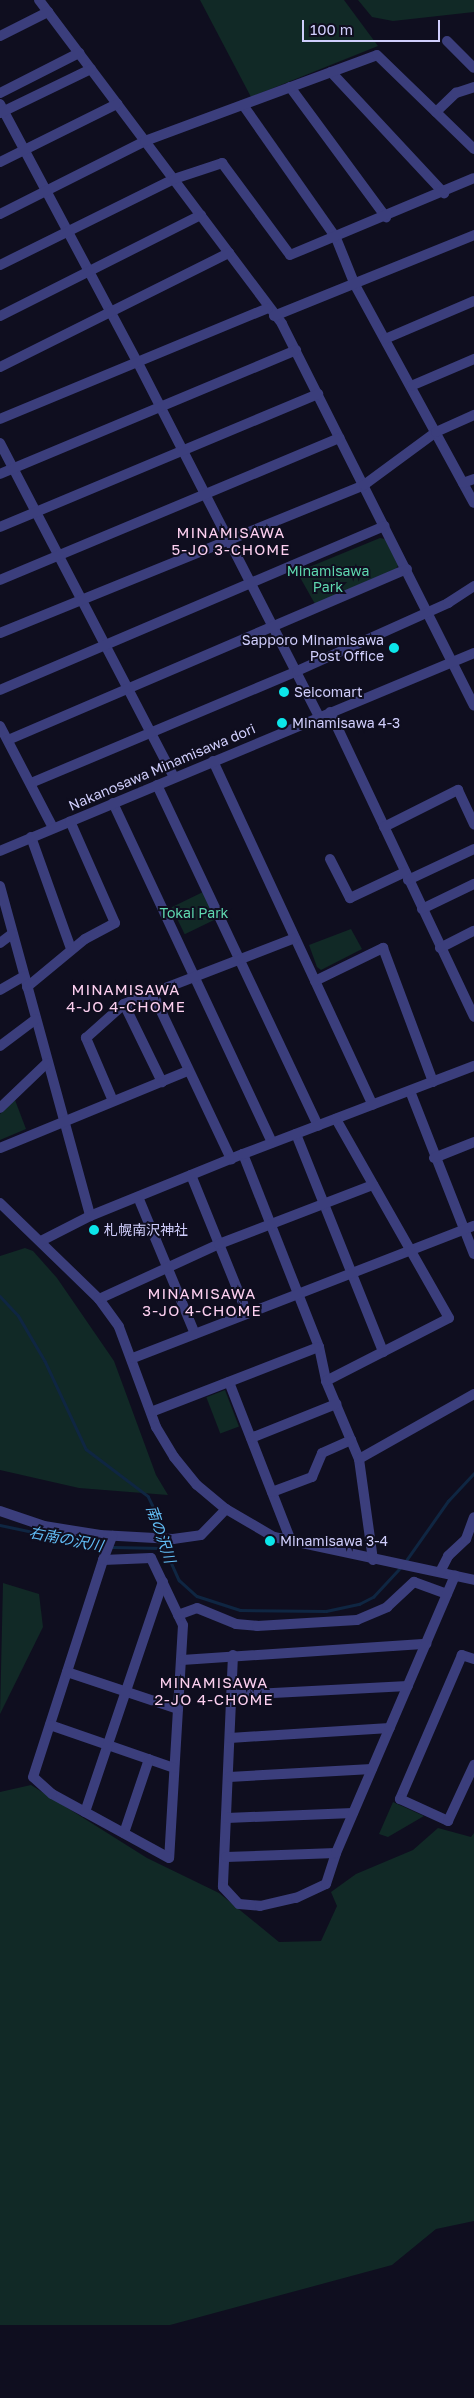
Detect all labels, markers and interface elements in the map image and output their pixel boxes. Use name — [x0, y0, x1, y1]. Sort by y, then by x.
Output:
scale bar — [304, 10, 442, 42]
text: 100 m — [310, 20, 353, 38]
district label: MINAMISAWA 5-JO 3-CHOME — [170, 523, 292, 558]
park label: Minamisawa Park — [287, 563, 369, 596]
place label: Sapporo Minamisawa Post Office — [242, 632, 384, 664]
marker: Sapporo Minamisawa Post Office — [388, 642, 400, 654]
place label: Seicomart — [294, 684, 363, 700]
marker: Seicomart — [278, 686, 290, 698]
place label: Minamisawa 4-3 — [292, 715, 400, 731]
marker: Minamisawa 4-3 — [276, 717, 288, 729]
street label: Nakanosawa Minamisawa dori — [66, 720, 258, 814]
park label: Tokai Park — [159, 905, 229, 921]
district label: MINAMISAWA 4-JO 4-CHOME — [65, 980, 187, 1015]
place label: 札幌南沢神社 — [104, 1222, 188, 1238]
marker: 札幌南沢神社 — [88, 1224, 100, 1236]
district label: MINAMISAWA 3-JO 4-CHOME — [141, 1284, 263, 1319]
water label: 南の沢川 — [143, 1503, 179, 1565]
water label: 右南の沢川 — [27, 1523, 105, 1555]
place label: Minamisawa 3-4 — [280, 1533, 388, 1549]
marker: Minamisawa 3-4 — [264, 1535, 276, 1547]
district label: MINAMISAWA 2-JO 4-CHOME — [153, 1673, 275, 1708]

